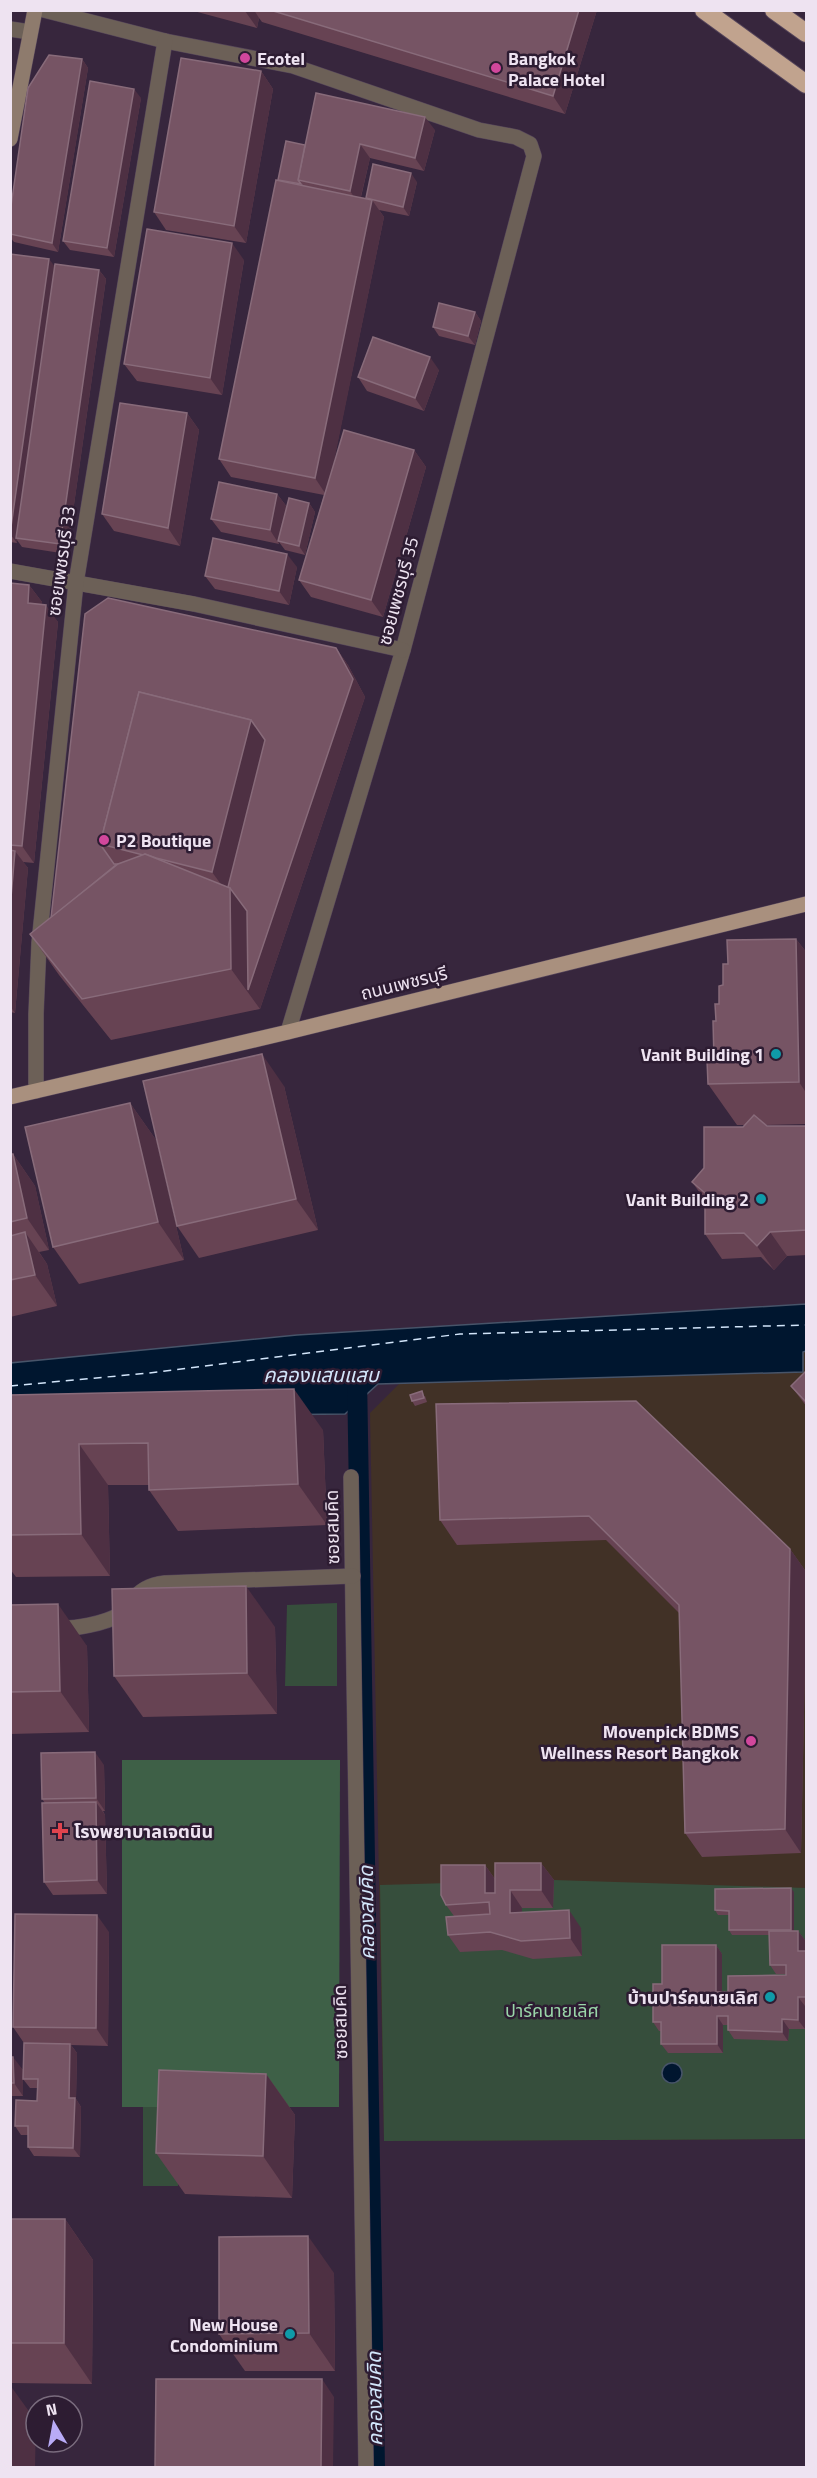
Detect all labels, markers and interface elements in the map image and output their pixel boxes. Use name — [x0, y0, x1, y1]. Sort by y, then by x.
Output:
place label: Ecotel — [257, 45, 305, 72]
place label: Bangkok Palace Hotel — [508, 45, 605, 93]
marker: Ecotel — [238, 51, 252, 65]
marker: Bangkok Palace Hotel — [489, 61, 503, 75]
street label: ซอยเพชรบุรี 33 — [40, 504, 82, 618]
street label: ซอยเพชรบุรี 35 — [371, 534, 425, 648]
place label: P2 Boutique — [116, 827, 211, 854]
marker: P2 Boutique — [97, 833, 111, 847]
street label: ถนนเพชรบุรี — [358, 959, 451, 1007]
place label: Vanit Building 1 — [641, 1041, 764, 1068]
marker: Vanit Building 1 — [769, 1047, 783, 1061]
place label: Vanit Building 2 — [626, 1186, 749, 1213]
marker: Vanit Building 2 — [754, 1192, 768, 1206]
water label: คลองแสนแสบ — [263, 1359, 381, 1390]
street label: ซอยสมคิด — [318, 1490, 346, 1564]
place label: Movenpick BDMS Wellness Resort Bangkok — [540, 1718, 740, 1766]
marker: Movenpick BDMS Wellness Resort Bangkok — [744, 1734, 758, 1748]
place label: โรงพยาบาลเจตนิน — [74, 1818, 213, 1845]
marker: โรงพยาบาลเจตนิน — [51, 1822, 69, 1840]
water label: คลองสมคิด — [350, 1865, 382, 1960]
place label: บ้านปาร์คนายเลิศ — [628, 1984, 758, 2011]
street label: ซอยสมคิด — [326, 1985, 354, 2059]
marker: บ้านปาร์คนายเลิศ — [763, 1990, 777, 2004]
park label: ปาร์คนายเลิศ — [505, 1997, 599, 2024]
place label: New House Condominium — [170, 2311, 278, 2359]
marker: New House Condominium — [283, 2327, 297, 2341]
water label: คลองสมคิด — [358, 2351, 390, 2446]
north arrow — [24, 2394, 84, 2454]
text: N — [44, 2396, 59, 2422]

